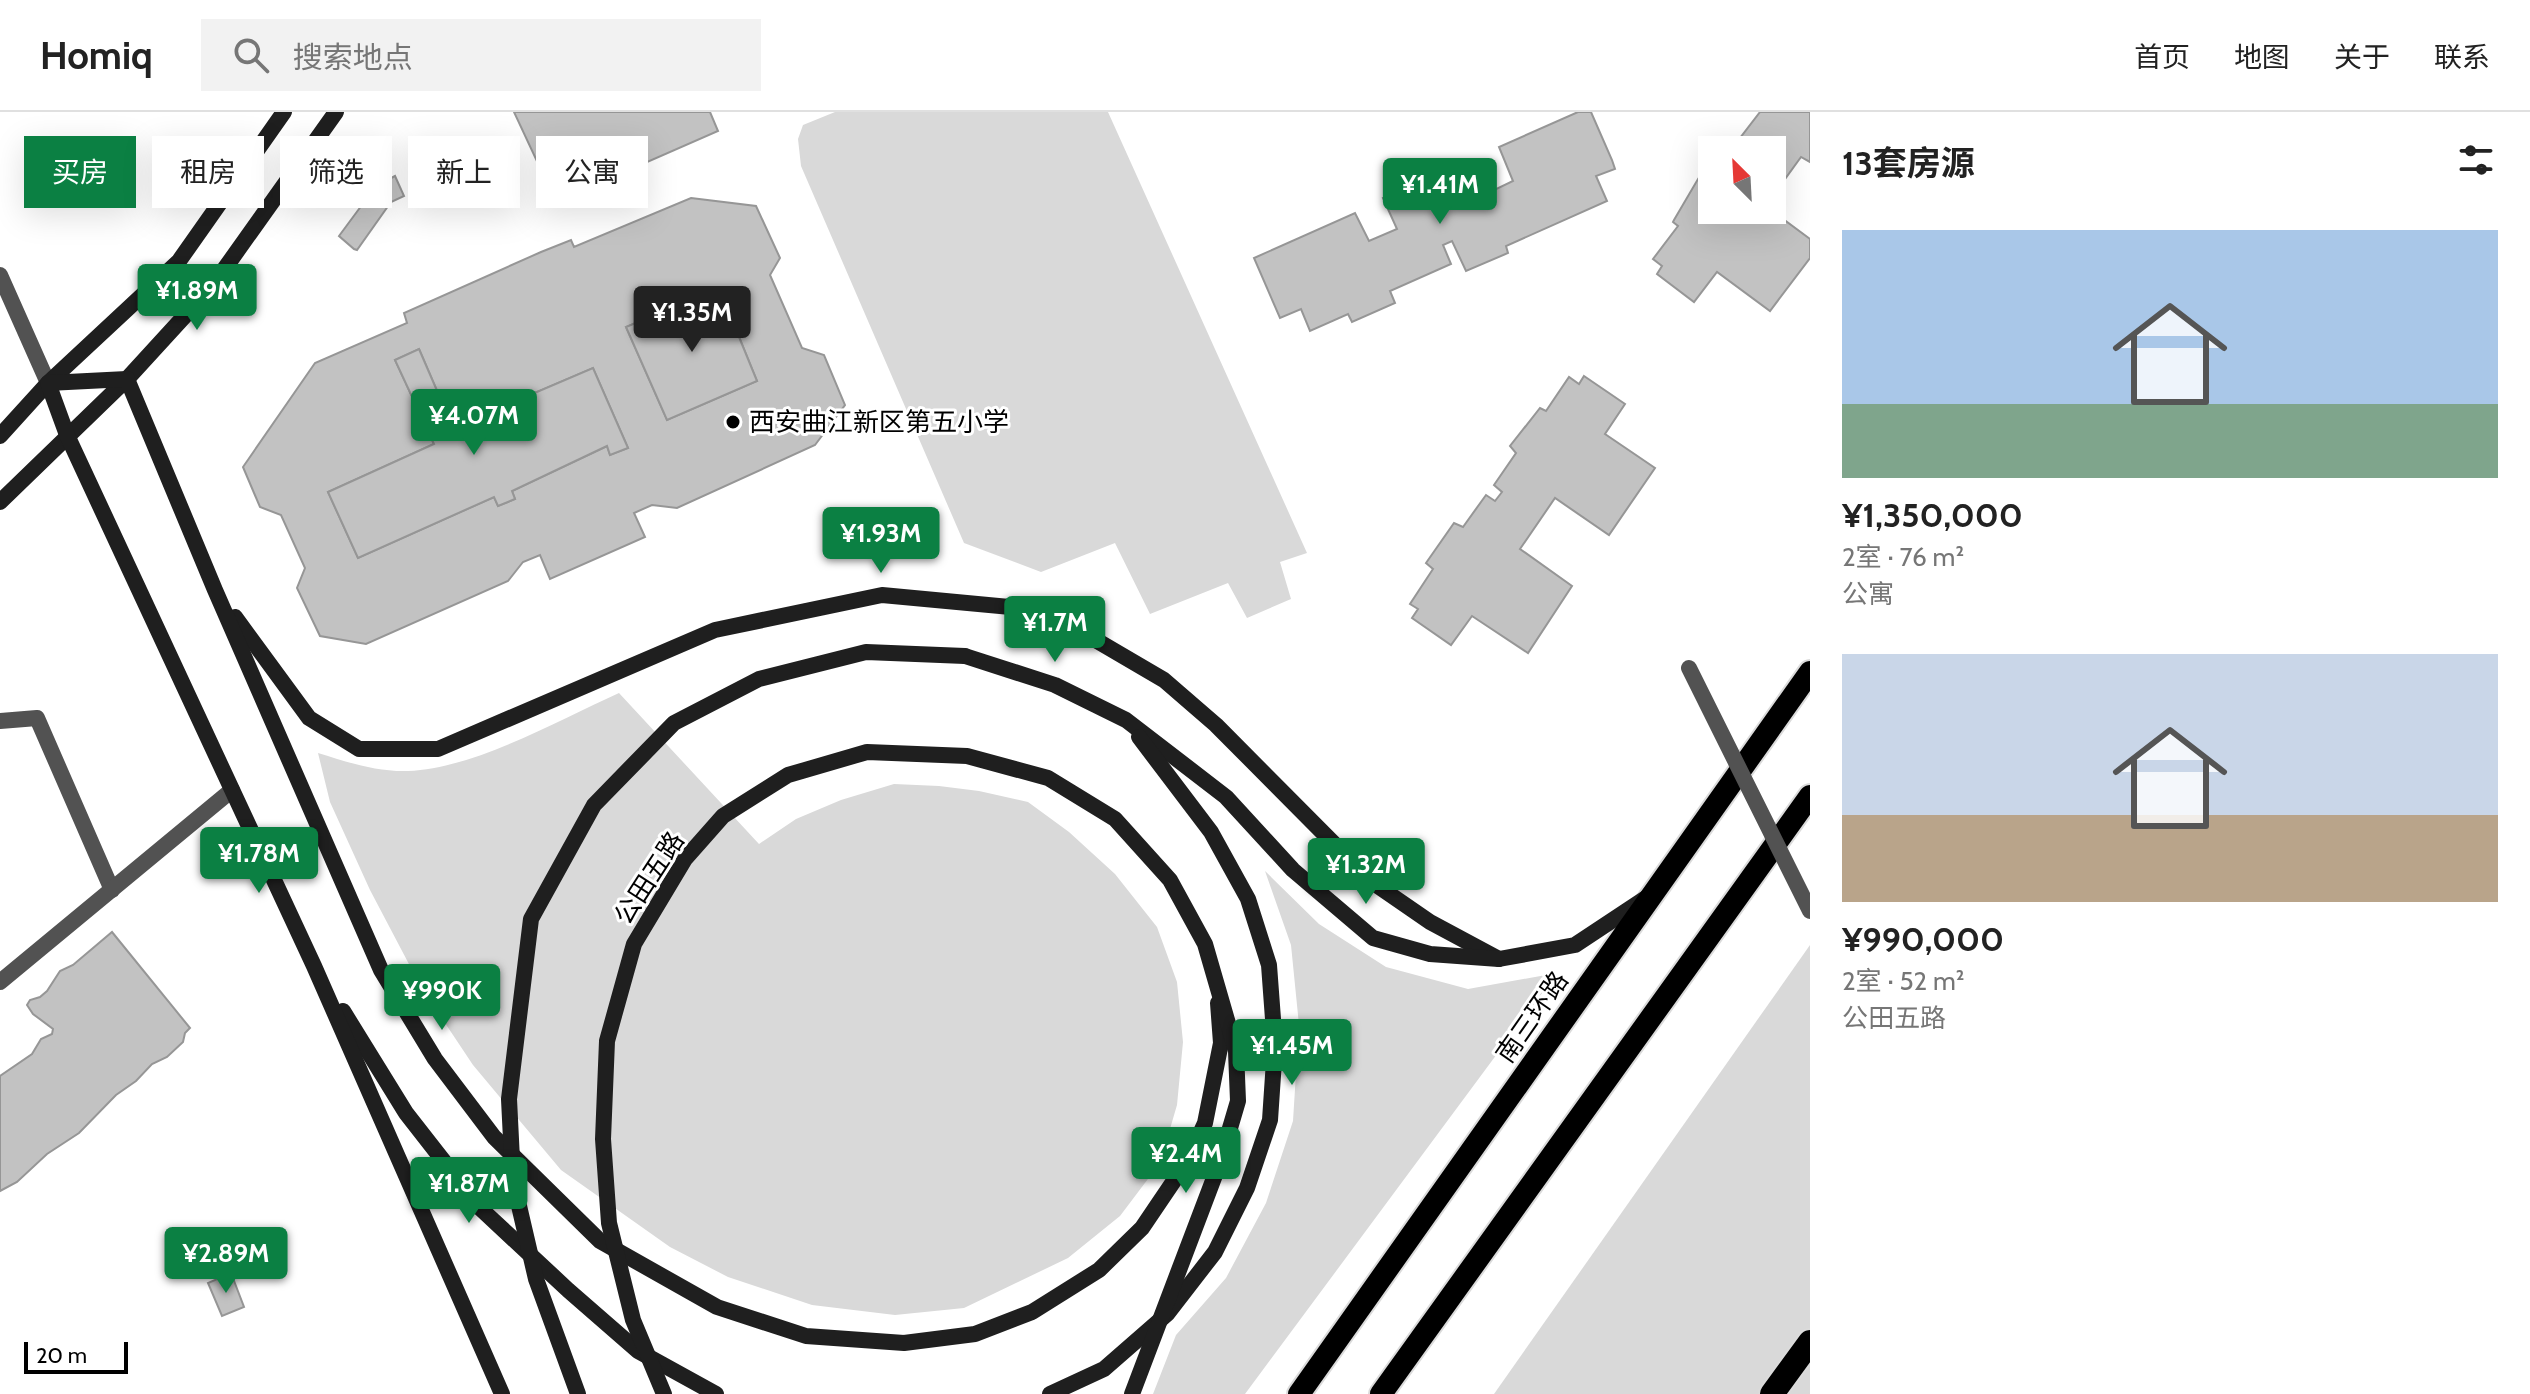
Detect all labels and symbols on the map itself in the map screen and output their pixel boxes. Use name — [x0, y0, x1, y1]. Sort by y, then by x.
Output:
north arrow — [1698, 136, 1786, 224]
pin: ¥1.41M — [1375, 158, 1505, 226]
pin: ¥1.89M — [132, 264, 262, 332]
pin: ¥1.35M — [627, 286, 757, 354]
pin: ¥4.07M — [409, 389, 539, 457]
place label: 西安曲江新区第五小学 — [749, 406, 1009, 438]
marker: 西安曲江新区第五小学 — [724, 413, 742, 431]
pin: ¥1.93M — [816, 507, 946, 575]
pin: ¥1.7M — [999, 596, 1111, 664]
street label: 公田五路 — [607, 826, 691, 930]
pin: ¥1.78M — [194, 827, 324, 895]
pin: ¥1.32M — [1301, 838, 1431, 906]
pin: ¥990K — [386, 964, 498, 1032]
street label: 南三环路 — [1489, 965, 1575, 1069]
pin: ¥1.45M — [1227, 1019, 1357, 1087]
pin: ¥2.4M — [1130, 1127, 1242, 1195]
pin: ¥1.87M — [404, 1157, 534, 1225]
pin: ¥2.89M — [161, 1227, 291, 1295]
scale bar — [24, 1338, 128, 1374]

